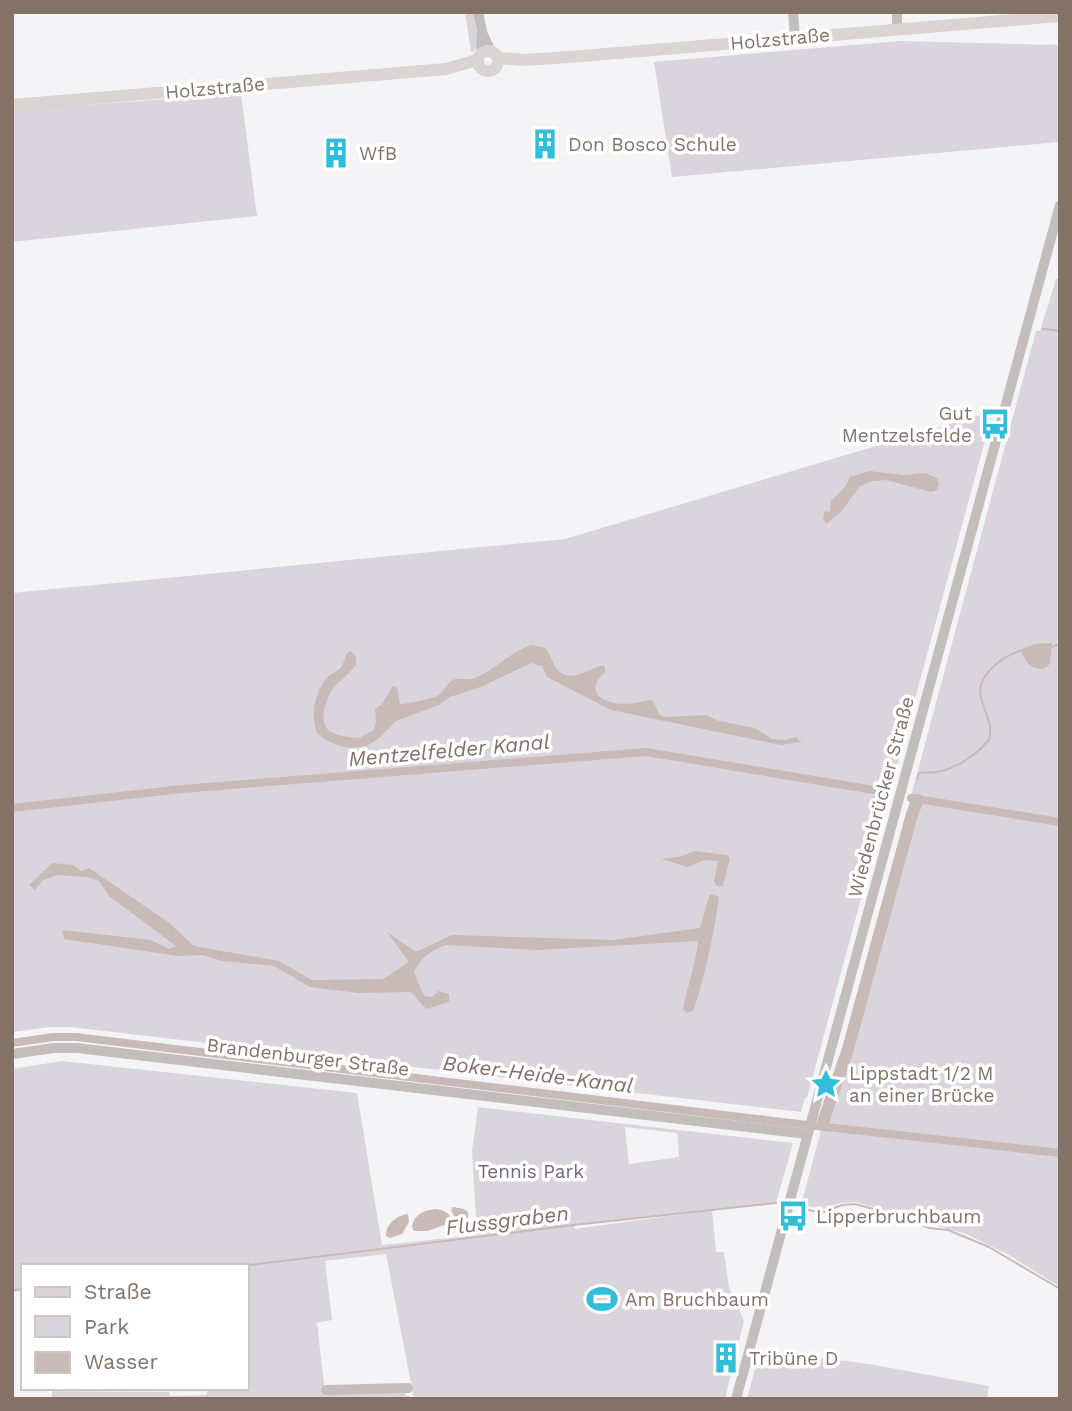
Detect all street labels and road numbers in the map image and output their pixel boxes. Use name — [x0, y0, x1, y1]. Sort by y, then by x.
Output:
street label: Holzstraße — [729, 23, 831, 55]
street label: Holzstraße — [164, 72, 266, 104]
street label: Wiedenbrücker Straße — [843, 694, 919, 900]
street label: Brandenburger Straße — [205, 1033, 411, 1081]

